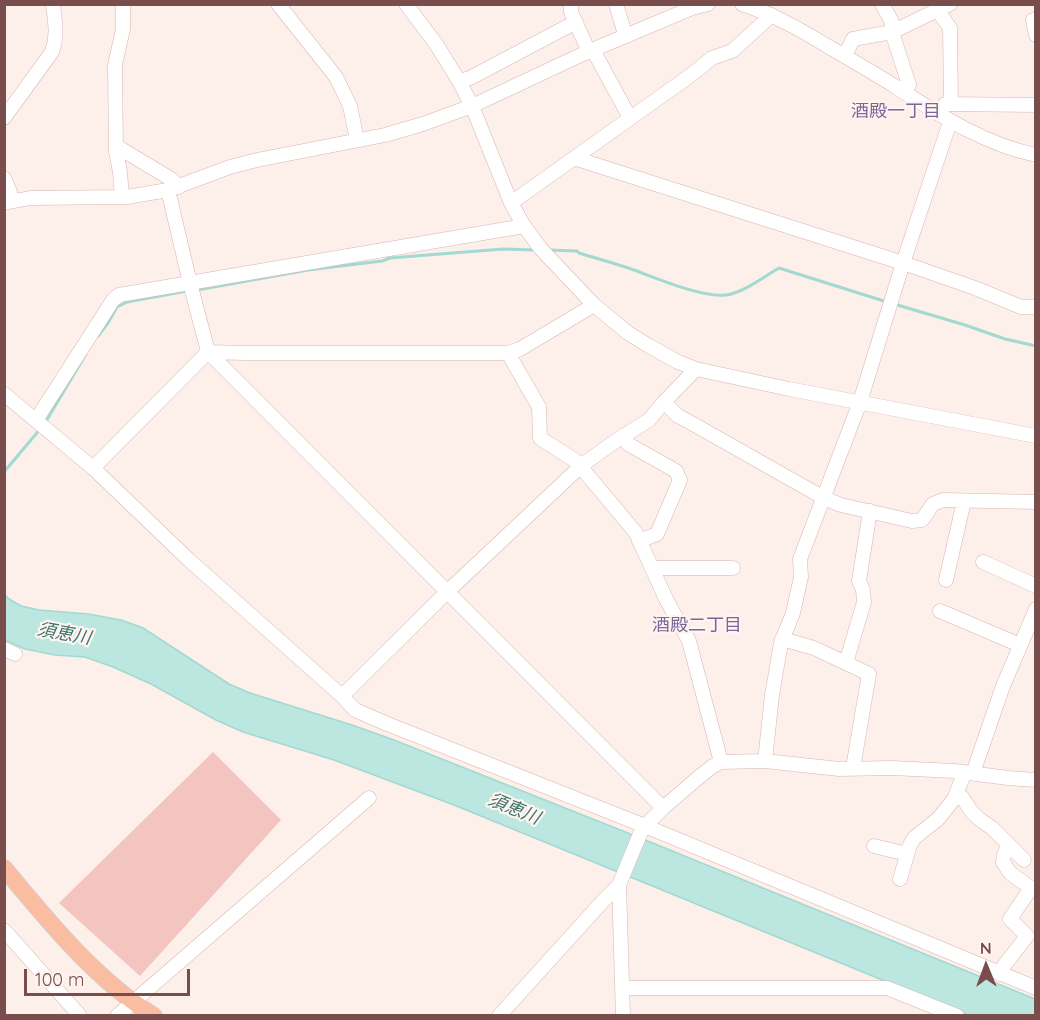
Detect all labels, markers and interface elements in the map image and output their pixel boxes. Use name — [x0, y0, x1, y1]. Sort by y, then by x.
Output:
district label: 酒殿一丁目 — [851, 101, 941, 123]
district label: 酒殿二丁目 — [652, 615, 742, 637]
water label: 須恵川 — [36, 619, 92, 649]
water label: 須恵川 — [485, 789, 543, 829]
north arrow — [956, 936, 1016, 996]
text: N — [980, 938, 992, 958]
scale bar — [27, 957, 194, 995]
text: 100 m — [35, 968, 84, 991]

